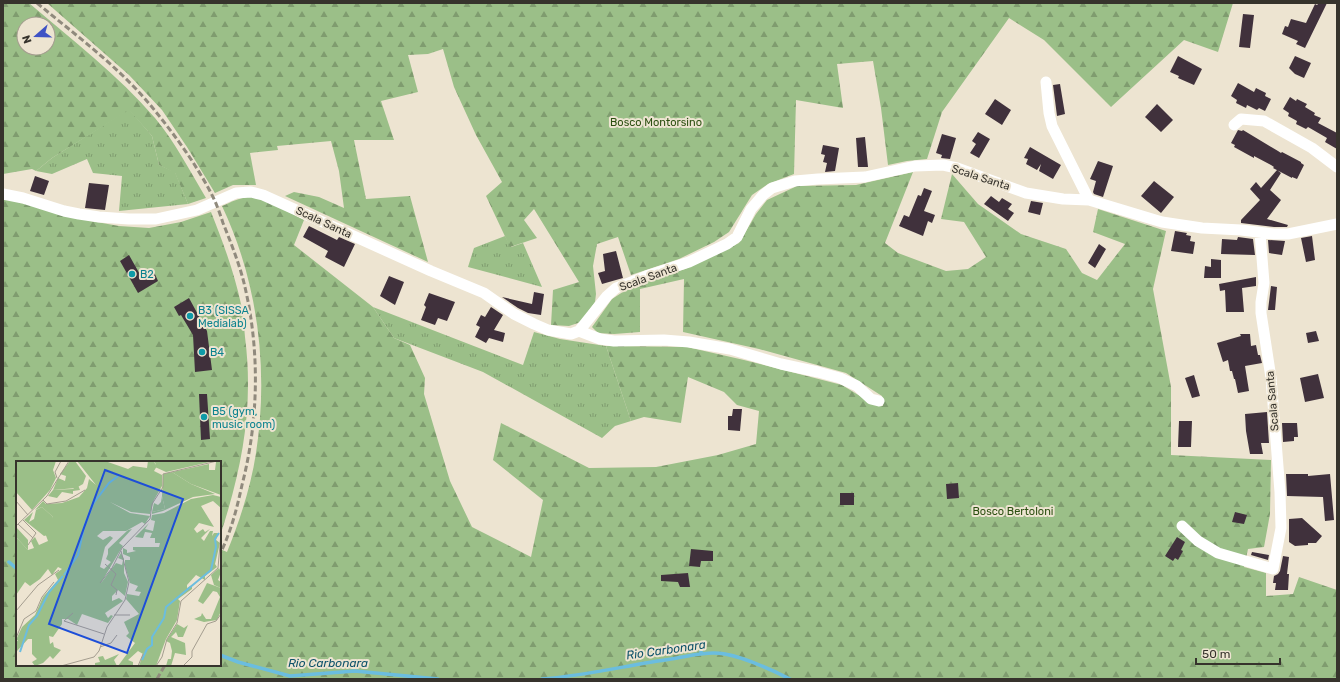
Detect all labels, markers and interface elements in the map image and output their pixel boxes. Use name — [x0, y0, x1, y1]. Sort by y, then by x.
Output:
north arrow — [16, 16, 56, 56]
text: N — [20, 33, 35, 45]
park label: Bosco Montorsino — [610, 116, 702, 129]
street label: Scala Santa — [950, 162, 1012, 193]
street label: Scala Santa — [294, 204, 354, 241]
street label: Scala Santa — [618, 261, 679, 294]
place label: B2 — [140, 268, 154, 281]
marker: B2 — [127, 269, 137, 279]
place label: B3 (SISSA Medialab) — [198, 304, 250, 330]
marker: B3 (SISSA Medialab) — [185, 311, 195, 321]
place label: B4 — [210, 346, 224, 359]
marker: B4 — [197, 347, 207, 357]
street label: Scala Santa — [1263, 370, 1282, 432]
place label: B5 (gym, music room) — [212, 405, 276, 431]
marker: B5 (gym, music room) — [199, 412, 209, 422]
inset map — [16, 461, 221, 666]
park label: Bosco Bertoloni — [973, 505, 1053, 518]
water label: Rio Carbonara — [625, 637, 707, 663]
scale bar — [1196, 640, 1280, 666]
text: 50 m — [1202, 647, 1230, 661]
water label: Rio Carbonara — [288, 656, 368, 670]

